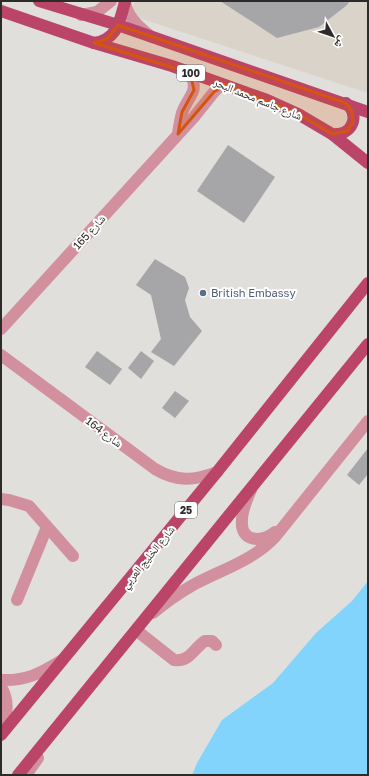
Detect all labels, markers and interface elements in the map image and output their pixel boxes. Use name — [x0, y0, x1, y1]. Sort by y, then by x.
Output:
north arrow — [313, 16, 353, 56]
text: ش — [331, 33, 350, 52]
road number: 100 — [177, 65, 205, 81]
street label: شارع جاسم محمد البحر — [210, 75, 304, 124]
street label: شارع 165 — [70, 212, 108, 252]
place label: British Embassy — [211, 286, 296, 299]
marker: British Embassy — [198, 288, 208, 298]
street label: شارع 164 — [83, 414, 125, 450]
road number: 25 — [175, 502, 197, 518]
street label: شارع الخليج العربي — [118, 523, 179, 593]

